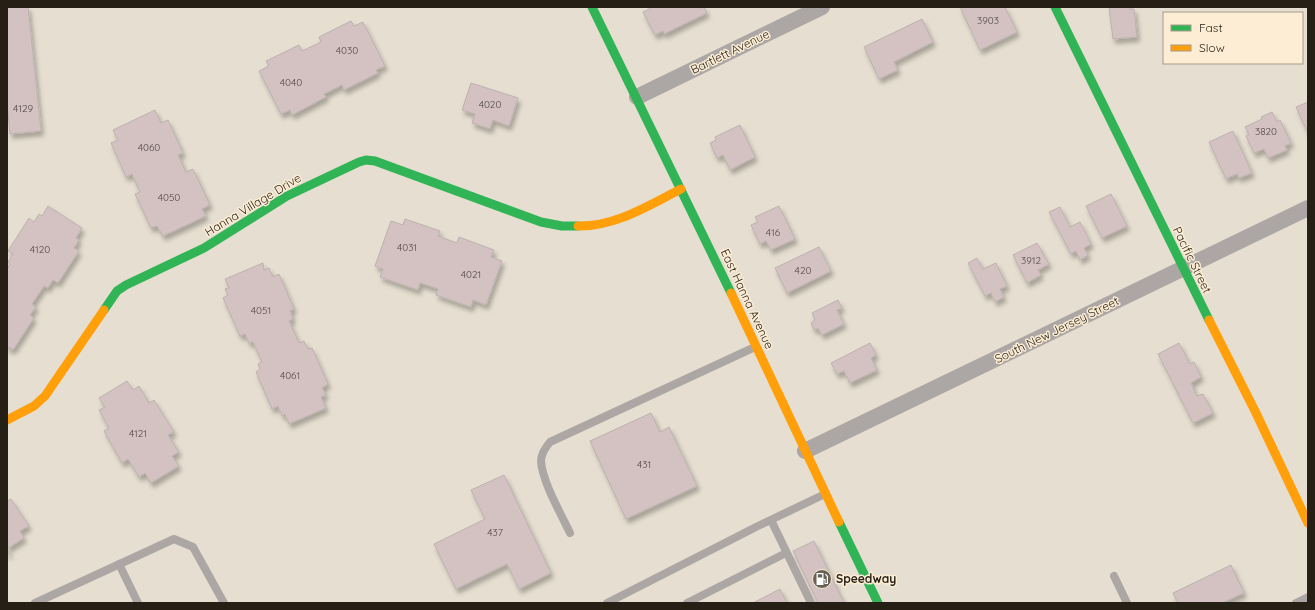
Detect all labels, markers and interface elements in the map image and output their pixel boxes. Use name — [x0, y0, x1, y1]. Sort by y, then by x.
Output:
legend — [1163, 12, 1303, 64]
house number: 3903 — [977, 14, 999, 27]
text: Fast — [1199, 20, 1223, 35]
street label: Bartlett Avenue — [688, 26, 772, 77]
text: Slow — [1199, 40, 1225, 55]
house number: 4030 — [336, 44, 358, 57]
house number: 4040 — [280, 76, 302, 89]
house number: 4020 — [479, 98, 501, 111]
house number: 4129 — [13, 102, 33, 115]
house number: 3820 — [1255, 125, 1277, 138]
house number: 4060 — [138, 141, 160, 154]
street label: Hanna Village Drive — [202, 170, 304, 239]
house number: 4050 — [158, 191, 180, 204]
street label: Pacific Street — [1170, 224, 1215, 296]
house number: 416 — [766, 226, 781, 239]
house number: 4031 — [397, 241, 417, 254]
house number: 4120 — [30, 243, 50, 256]
street label: East Hanna Avenue — [718, 246, 777, 351]
house number: 3912 — [1021, 254, 1042, 267]
house number: 420 — [795, 264, 811, 277]
house number: 4021 — [461, 268, 481, 281]
street label: South New Jersey Street — [992, 293, 1121, 366]
house number: 4051 — [251, 304, 271, 317]
house number: 4061 — [280, 369, 300, 382]
house number: 4121 — [129, 427, 147, 440]
house number: 431 — [637, 458, 651, 471]
house number: 437 — [487, 526, 503, 539]
fuel station icon: Speedway — [811, 568, 833, 590]
place label: Speedway — [836, 571, 896, 586]

